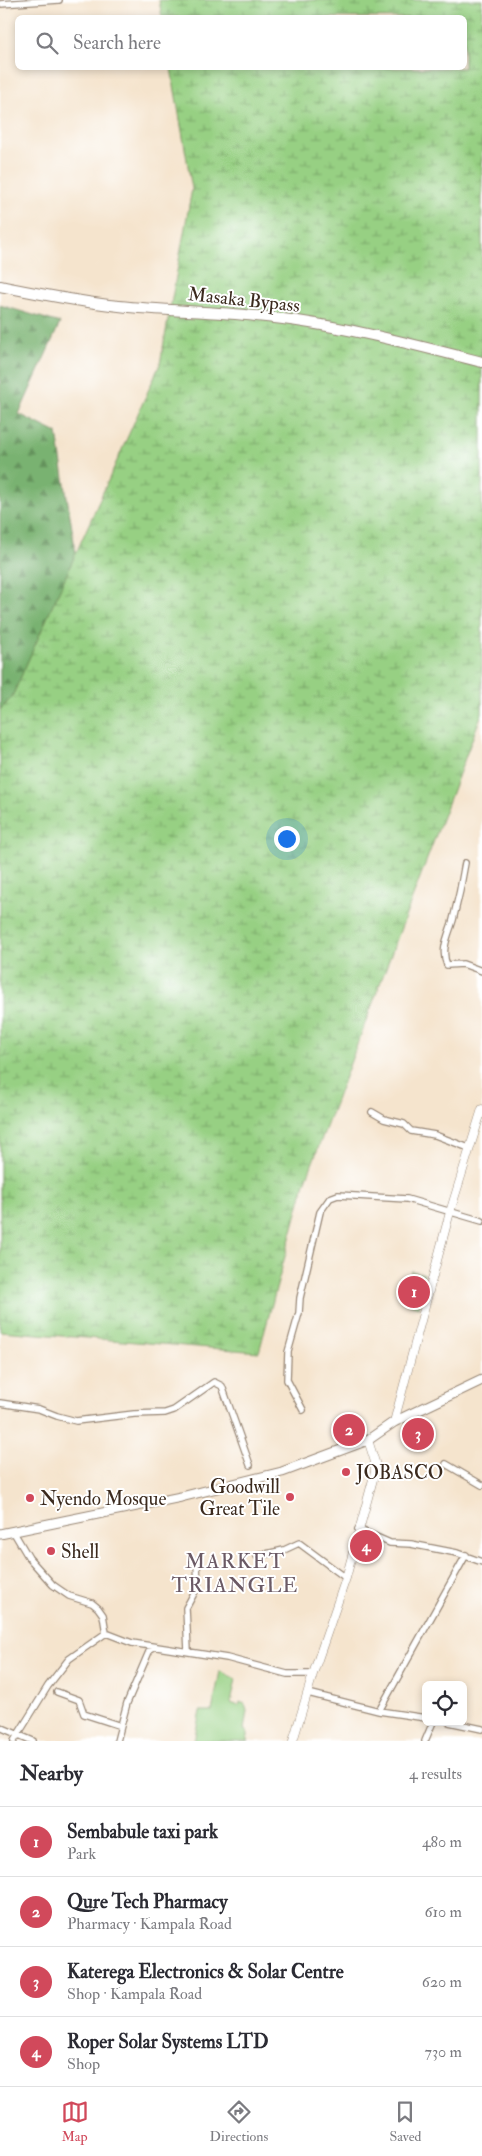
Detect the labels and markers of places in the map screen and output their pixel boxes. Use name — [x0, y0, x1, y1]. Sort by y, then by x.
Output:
pin: 1 — [398, 1273, 430, 1311]
pin: 2 — [333, 1411, 365, 1449]
pin: 3 — [402, 1415, 434, 1453]
place label: JOBASCO — [355, 1461, 443, 1485]
marker: JOBASCO — [340, 1466, 352, 1478]
place label: Goodwill Great Tile — [199, 1475, 280, 1521]
place label: Nyendo Mosque — [40, 1487, 166, 1511]
marker: Goodwill Great Tile — [284, 1491, 296, 1503]
marker: Nyendo Mosque — [24, 1492, 36, 1504]
pin: 4 — [350, 1527, 382, 1565]
place label: Shell — [61, 1540, 99, 1564]
marker: Shell — [45, 1545, 57, 1557]

